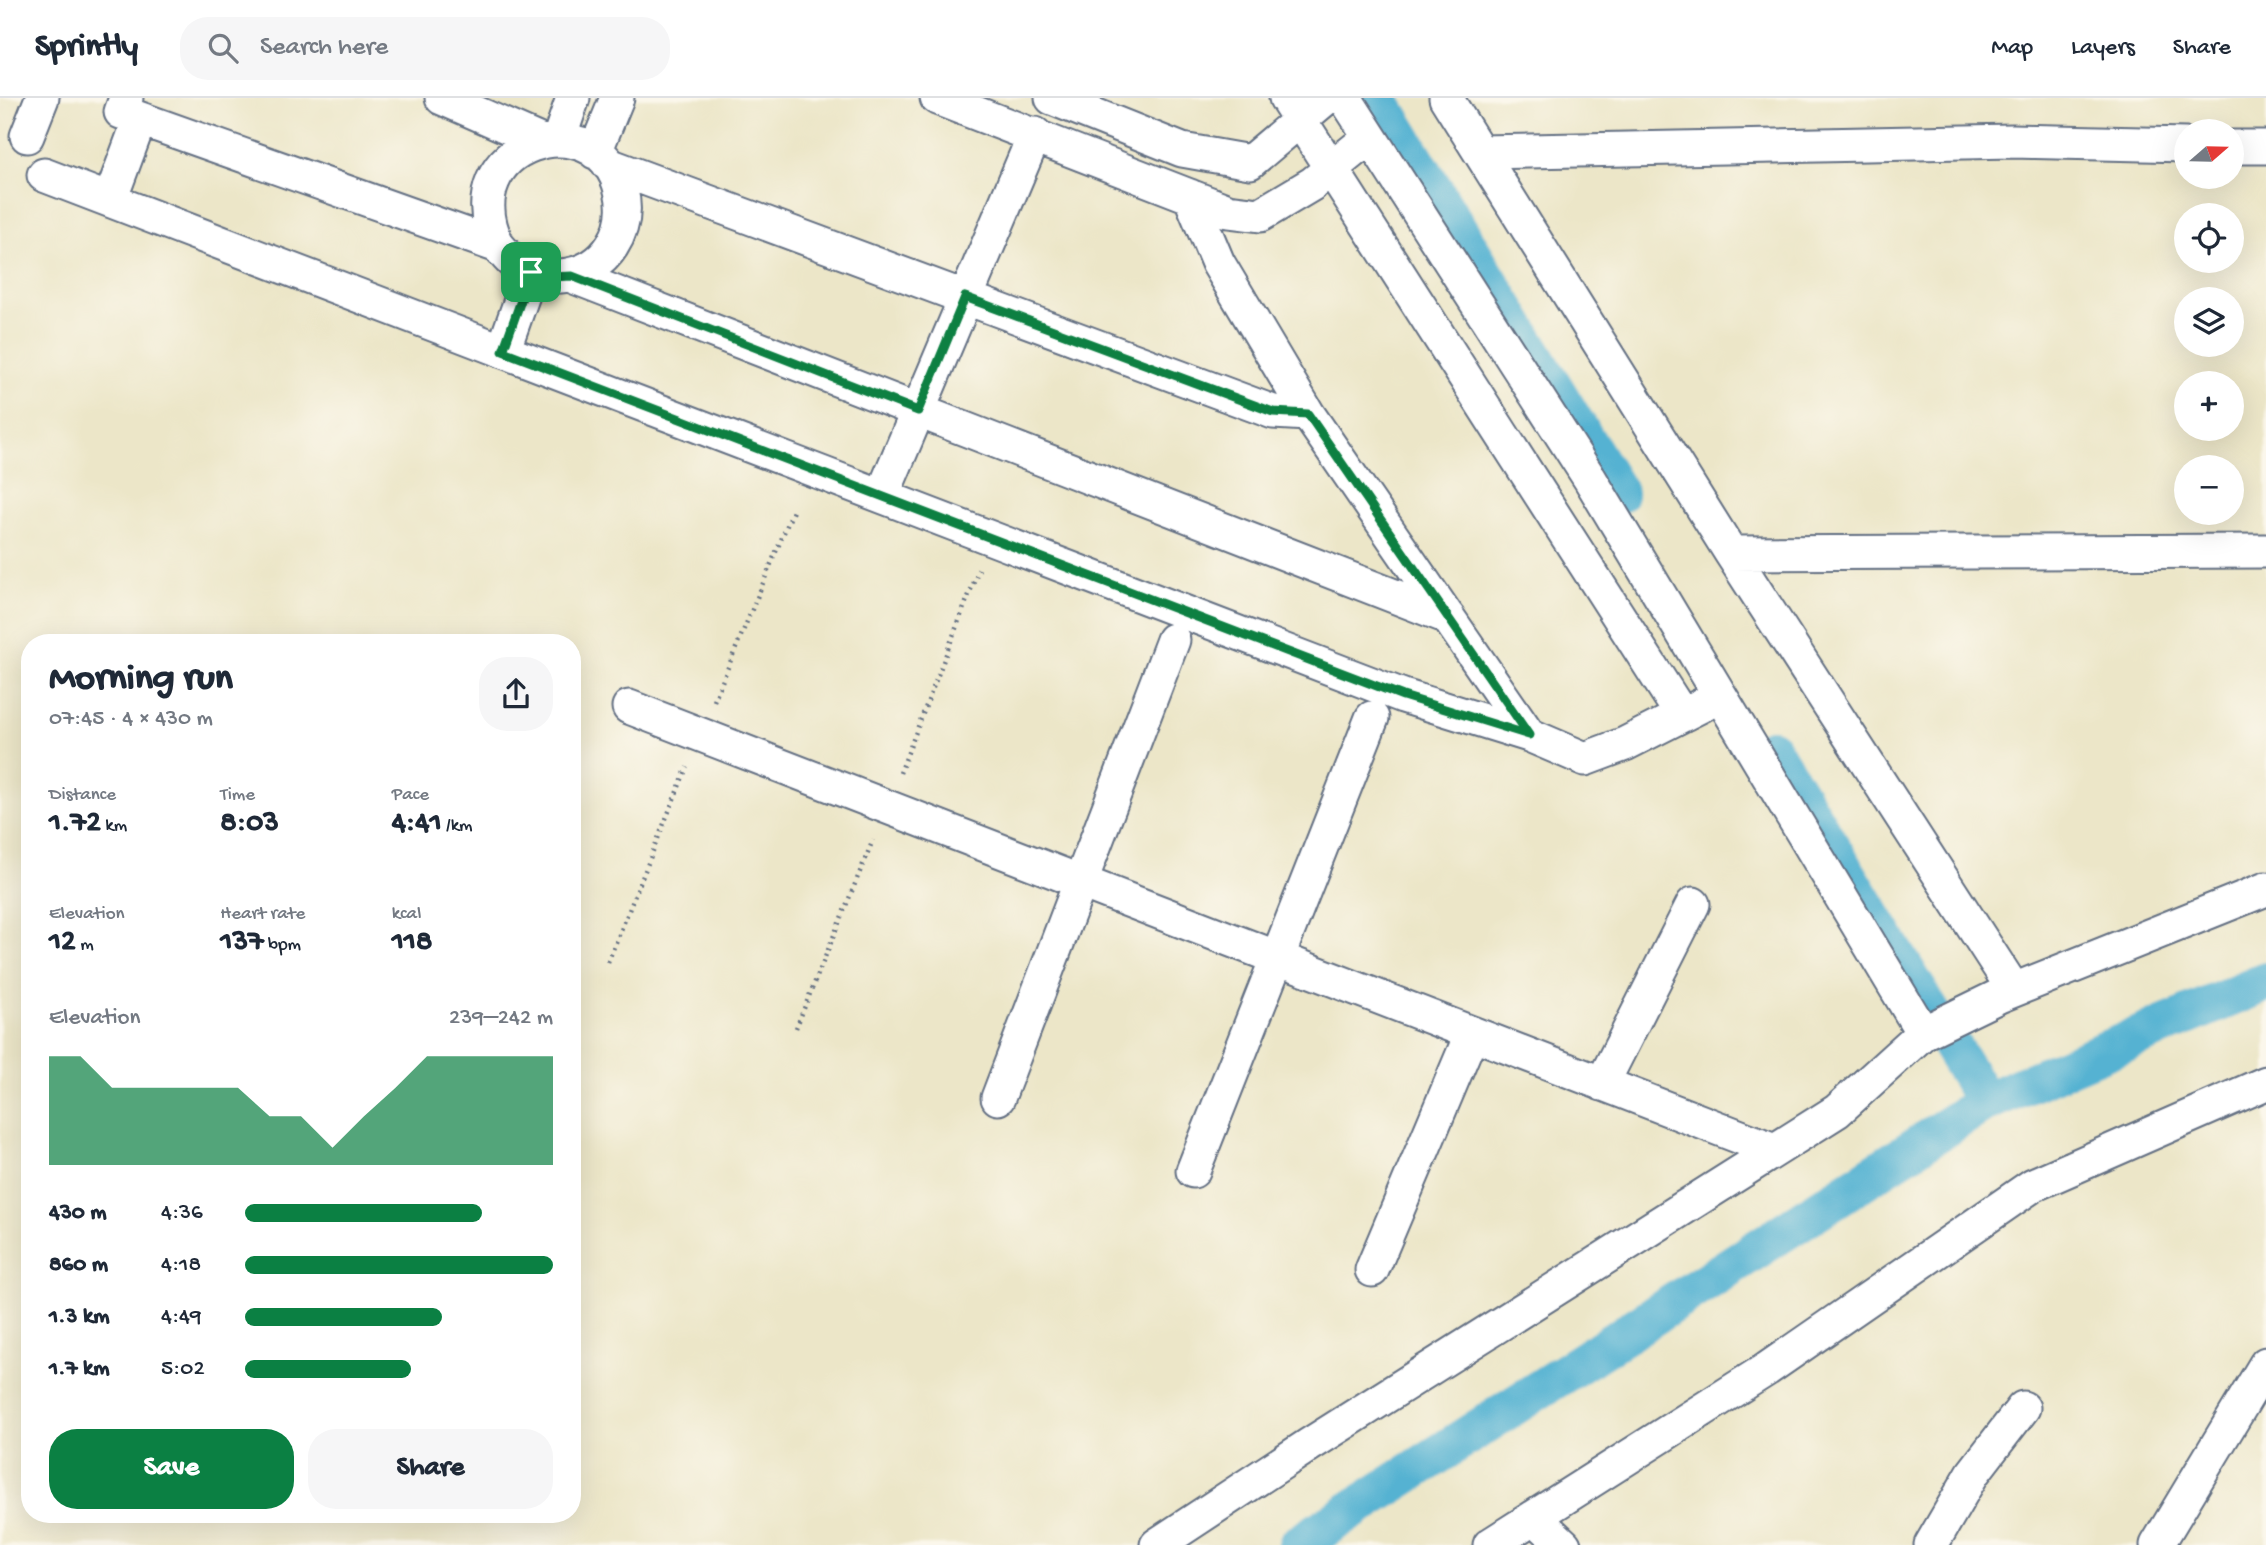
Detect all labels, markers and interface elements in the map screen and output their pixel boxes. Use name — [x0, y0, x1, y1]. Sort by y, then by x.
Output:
search box — [180, 17, 670, 80]
text: Sprintly — [35, 29, 138, 67]
icon: search — [204, 29, 242, 67]
text: Search here — [260, 33, 388, 64]
text: Map — [1991, 34, 2033, 63]
text: Layers — [2071, 34, 2135, 63]
text: Share — [2173, 34, 2231, 63]
north arrow — [2174, 119, 2244, 189]
map controls — [2174, 119, 2244, 525]
button: locate — [2174, 203, 2244, 273]
pin — [501, 242, 561, 302]
icon: arrive — [512, 253, 550, 291]
button: layers — [2174, 287, 2244, 357]
button: + — [2174, 371, 2244, 441]
button: − — [2174, 455, 2244, 525]
button: share — [479, 657, 553, 731]
text: Morning run — [49, 658, 233, 702]
text: 07:45 · 4 × 430 m — [49, 706, 213, 733]
text: Distance — [49, 784, 116, 807]
text: Time — [220, 784, 255, 807]
text: Pace — [392, 784, 429, 807]
text: 1.72 — [49, 807, 101, 842]
text: 8:03 — [220, 807, 279, 842]
text: 4:41 — [392, 807, 442, 842]
text: km — [101, 815, 127, 838]
text: /km — [442, 815, 473, 838]
text: Elevation — [49, 903, 125, 926]
text: Heart rate — [220, 903, 305, 926]
text: kcal — [392, 903, 421, 926]
text: 12 — [49, 926, 76, 961]
text: 137 — [220, 926, 264, 961]
text: 118 — [392, 926, 432, 961]
text: m — [76, 934, 94, 957]
text: bpm — [264, 934, 301, 957]
text: Elevation — [49, 1005, 140, 1032]
text: 239–242 m — [449, 1005, 553, 1032]
text: 430 m — [49, 1200, 107, 1227]
text: 4:36 — [161, 1200, 203, 1227]
text: 860 m — [49, 1252, 108, 1279]
text: 4:18 — [161, 1252, 201, 1279]
text: 1.3 km — [49, 1304, 109, 1331]
text: 4:49 — [161, 1304, 202, 1331]
text: 1.7 km — [49, 1356, 110, 1383]
text: 5:02 — [161, 1356, 205, 1383]
button: Save — [49, 1429, 294, 1509]
button: Share — [308, 1429, 553, 1509]

